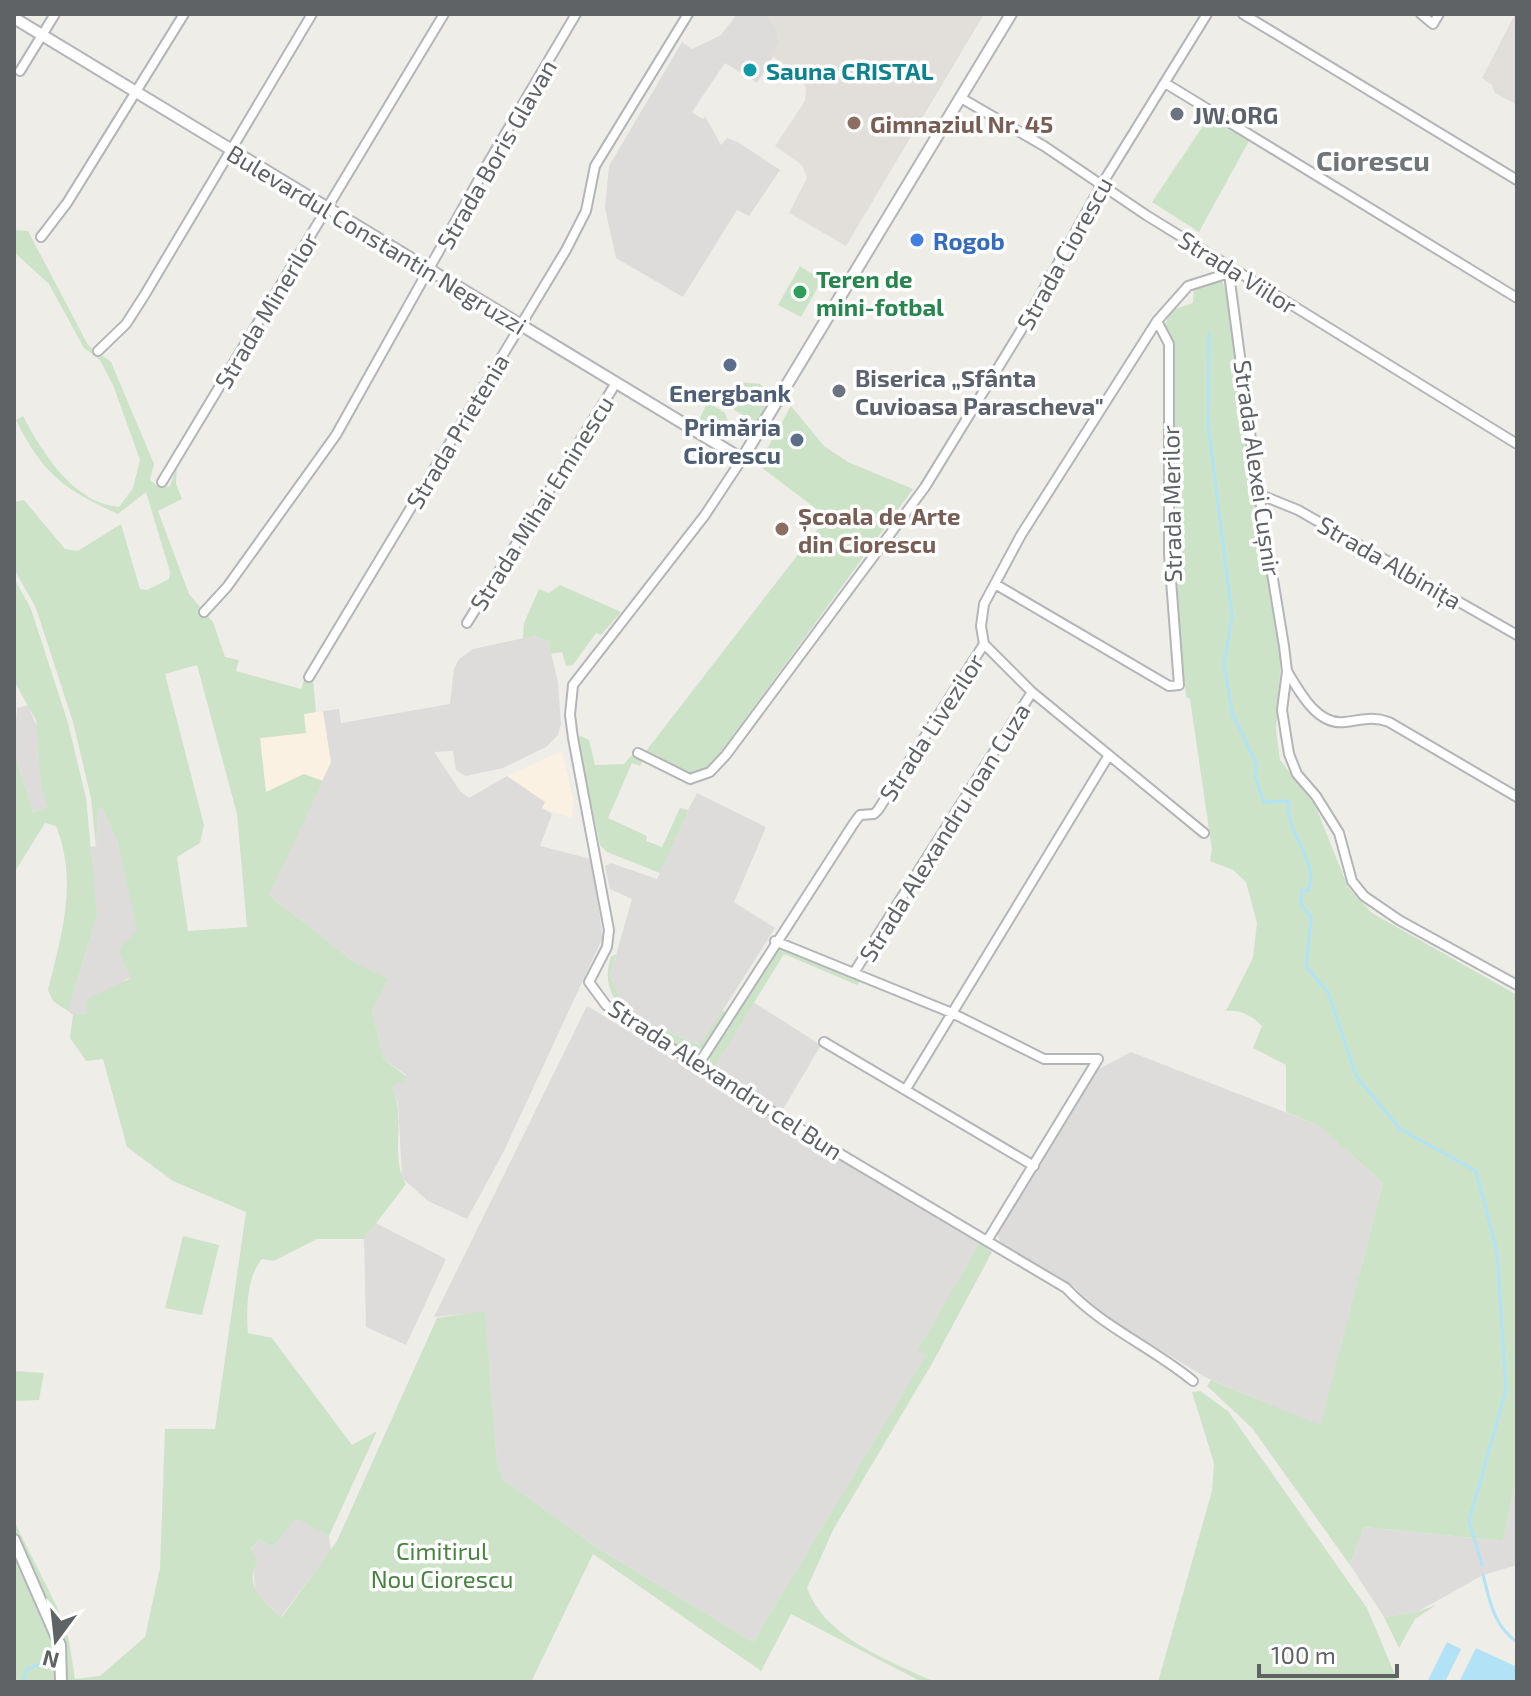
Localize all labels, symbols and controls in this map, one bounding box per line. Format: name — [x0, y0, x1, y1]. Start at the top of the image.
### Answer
street label: Strada Boris Glavan — [430, 54, 562, 254]
place label: Sauna CRISTAL — [766, 56, 934, 85]
marker: Sauna CRISTAL — [741, 61, 759, 79]
place label: JW.ORG — [1193, 100, 1278, 129]
marker: JW.ORG — [1168, 105, 1186, 123]
place label: Gimnaziul Nr. 45 — [870, 109, 1053, 138]
marker: Gimnaziul Nr. 45 — [845, 114, 863, 132]
street label: Bulevardul Constantin Negruzzi — [222, 138, 532, 340]
district label: Ciorescu — [1316, 143, 1430, 177]
street label: Strada Ciorescu — [1010, 171, 1118, 335]
street label: Strada Viilor — [1174, 224, 1303, 320]
street label: Strada Minerilor — [208, 226, 324, 393]
place label: Rogob — [933, 226, 1005, 255]
marker: Rogob — [908, 231, 926, 249]
place label: Teren de mini-fotbal — [816, 264, 944, 321]
marker: Teren de mini-fotbal — [791, 283, 809, 301]
street label: Strada Prietenia — [399, 348, 515, 514]
marker: Energbank — [721, 356, 739, 374]
street label: Strada Alexei Cușnir — [1227, 358, 1288, 578]
place label: Biserica „Sfânta Cuvioasa Parascheva" — [855, 363, 1104, 420]
place label: Energbank — [669, 378, 791, 407]
marker: Biserica „Sfânta Cuvioasa Parascheva" — [830, 382, 848, 400]
street label: Strada Mihai Eminescu — [463, 390, 619, 616]
place label: Primăria Ciorescu — [683, 412, 781, 469]
street label: Strada Merilor — [1155, 425, 1187, 583]
marker: Primăria Ciorescu — [788, 431, 806, 449]
place label: Școala de Arte din Ciorescu — [798, 501, 960, 558]
street label: Strada Albinița — [1312, 509, 1467, 617]
marker: Școala de Arte din Ciorescu — [773, 520, 791, 538]
street label: Strada Livezilor — [873, 648, 990, 806]
street label: Strada Alexandru Ioan Cuza — [852, 697, 1036, 967]
street label: Strada Alexandru cel Bun — [604, 993, 848, 1165]
park label: Cimitirul Nou Ciorescu — [371, 1536, 513, 1593]
north arrow — [16, 1600, 96, 1680]
scale bar — [1259, 1628, 1397, 1678]
text: 100 m — [1271, 1640, 1336, 1669]
text: N — [40, 1646, 62, 1675]

